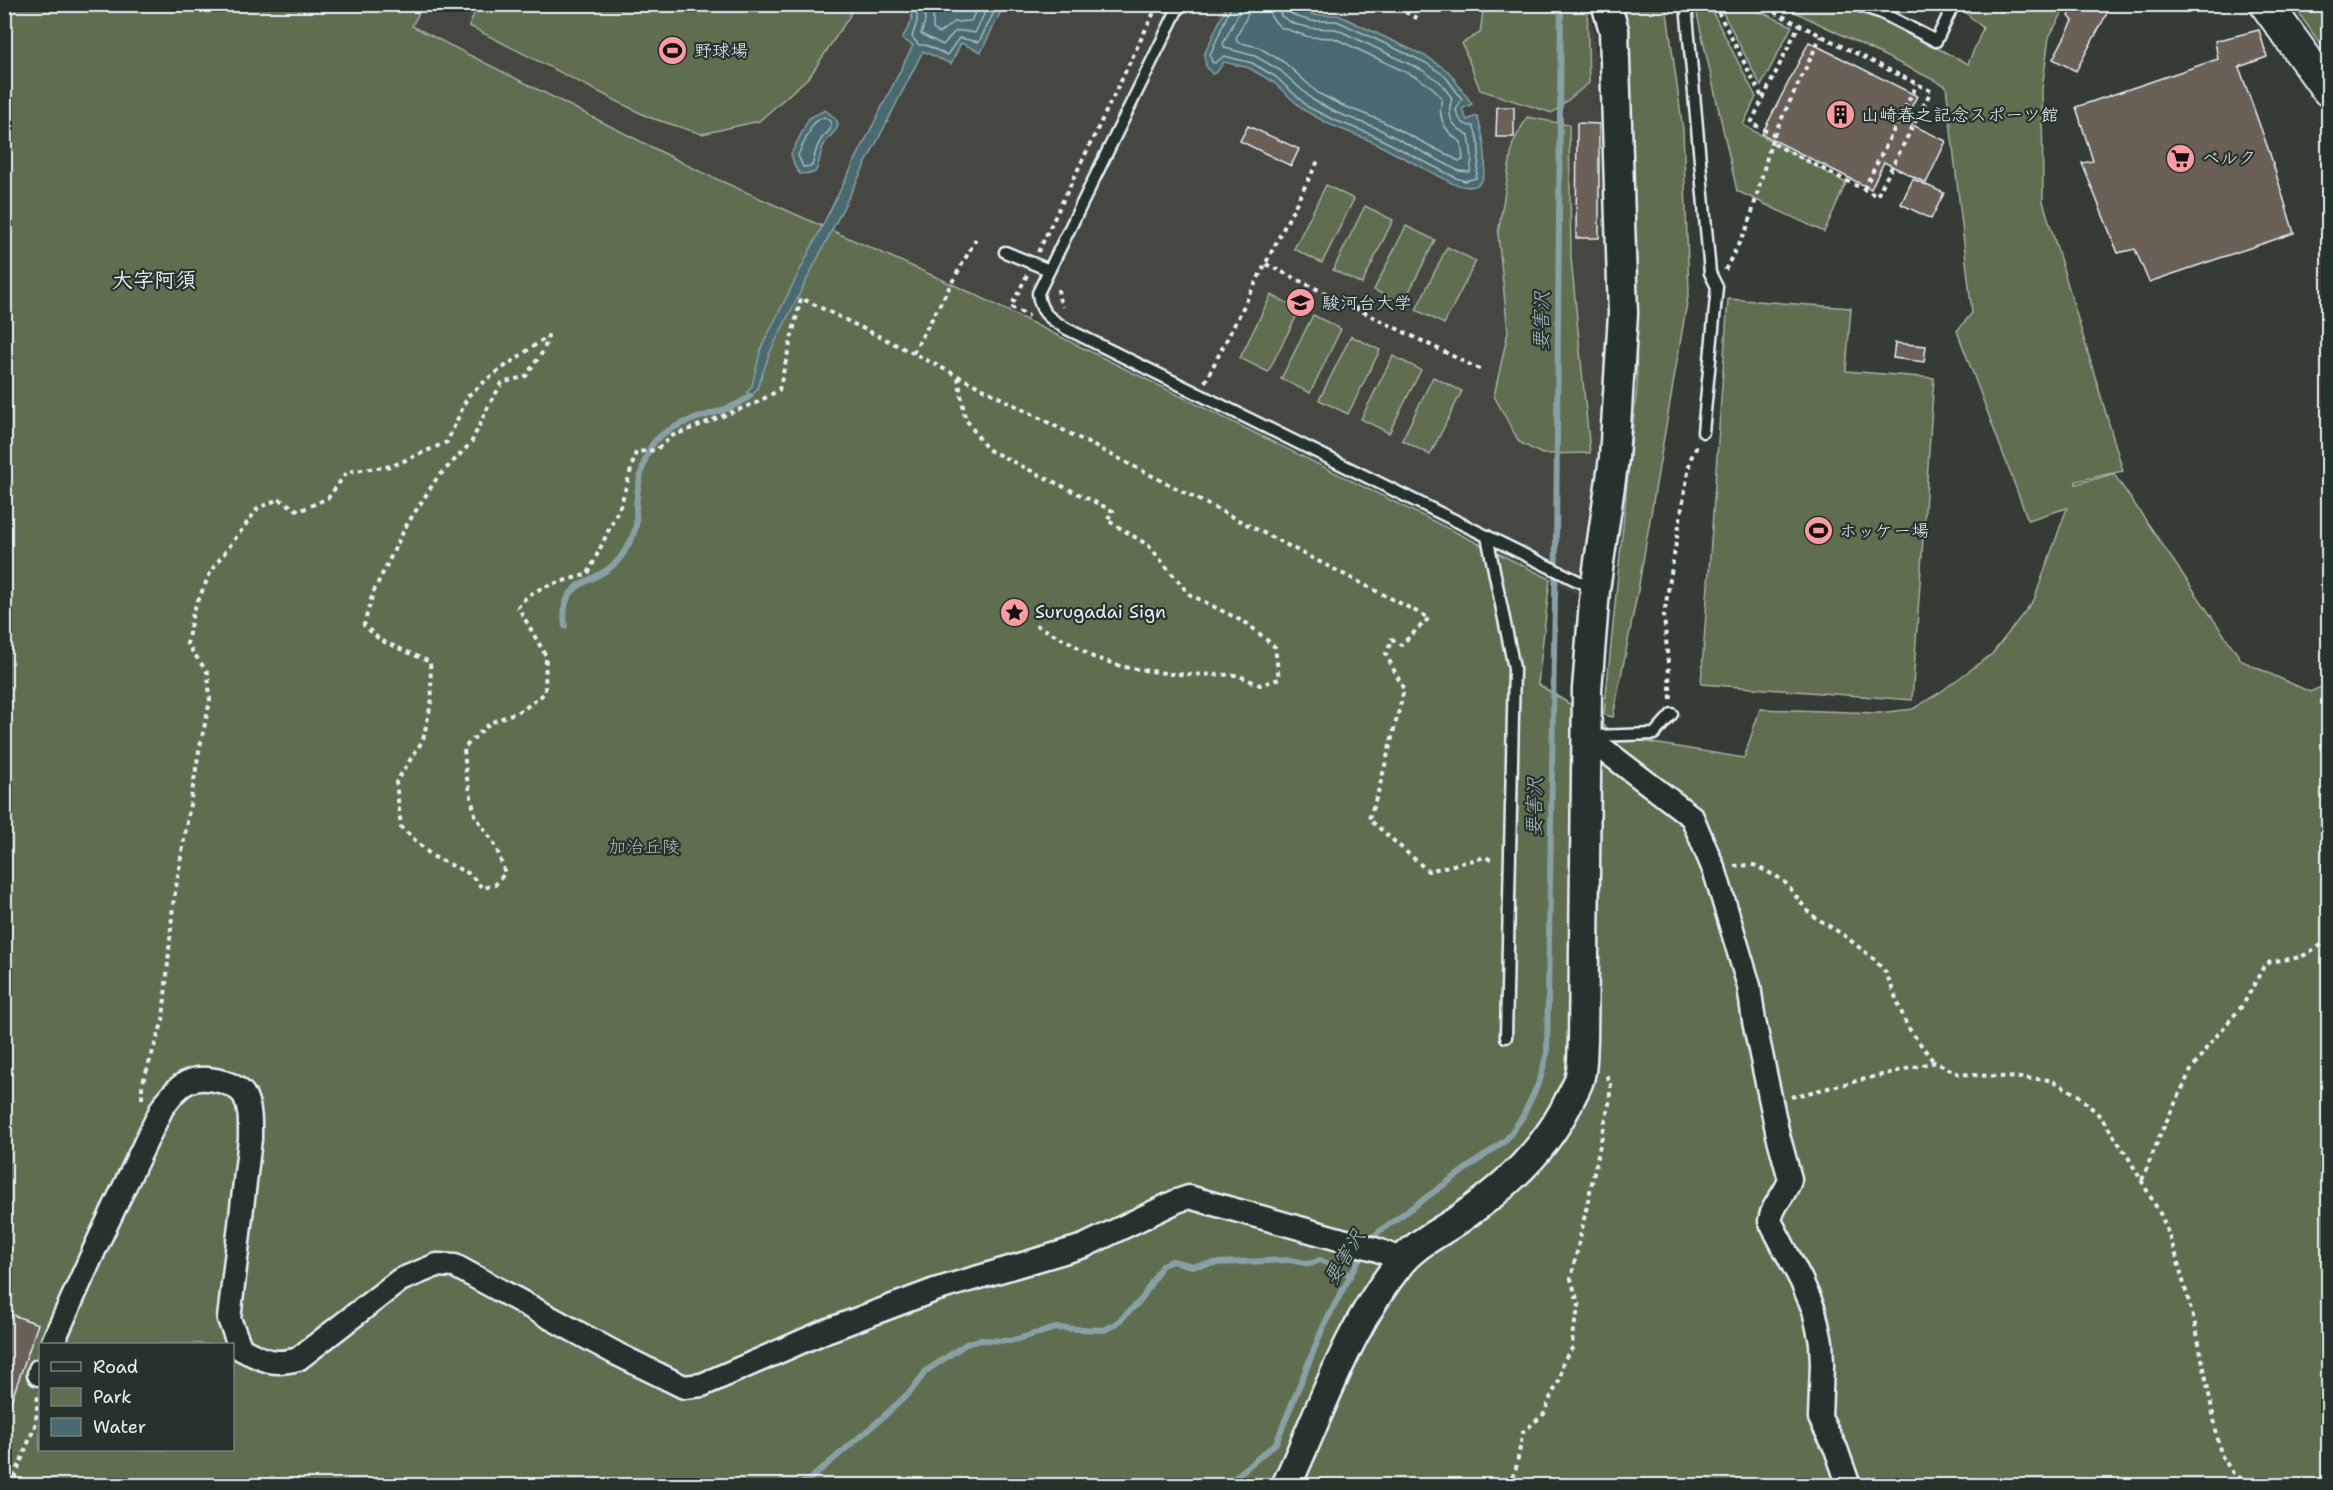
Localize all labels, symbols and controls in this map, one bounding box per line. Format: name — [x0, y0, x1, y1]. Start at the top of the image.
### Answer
sports icon: 野球場 — [657, 35, 689, 67]
place label: 野球場 — [694, 39, 748, 63]
building icon: 山崎春之記念スポーツ館 — [1824, 99, 1856, 131]
place label: 山崎春之記念スポーツ館 — [1861, 103, 2059, 127]
supermarket icon: ベルク — [2165, 142, 2197, 174]
place label: ベルク — [2202, 146, 2256, 170]
district label: 大字阿須 — [112, 266, 196, 294]
school or university icon: 駿河台大学 — [1285, 287, 1317, 319]
water label: 要害沢 — [1527, 290, 1555, 351]
place label: 駿河台大学 — [1322, 291, 1412, 315]
sports icon: ホッケー場 — [1802, 515, 1834, 547]
place label: ホッケー場 — [1839, 519, 1929, 543]
place icon: Surugadai Sign — [998, 596, 1030, 628]
place label: Surugadai Sign — [1035, 600, 1166, 624]
water label: 要害沢 — [1520, 776, 1548, 837]
park label: 加治丘陵 — [608, 835, 680, 859]
water label: 要害沢 — [1317, 1224, 1371, 1289]
legend — [39, 1343, 234, 1451]
text: Road — [93, 1355, 138, 1379]
text: Park — [93, 1385, 132, 1409]
text: Water — [93, 1415, 146, 1439]

